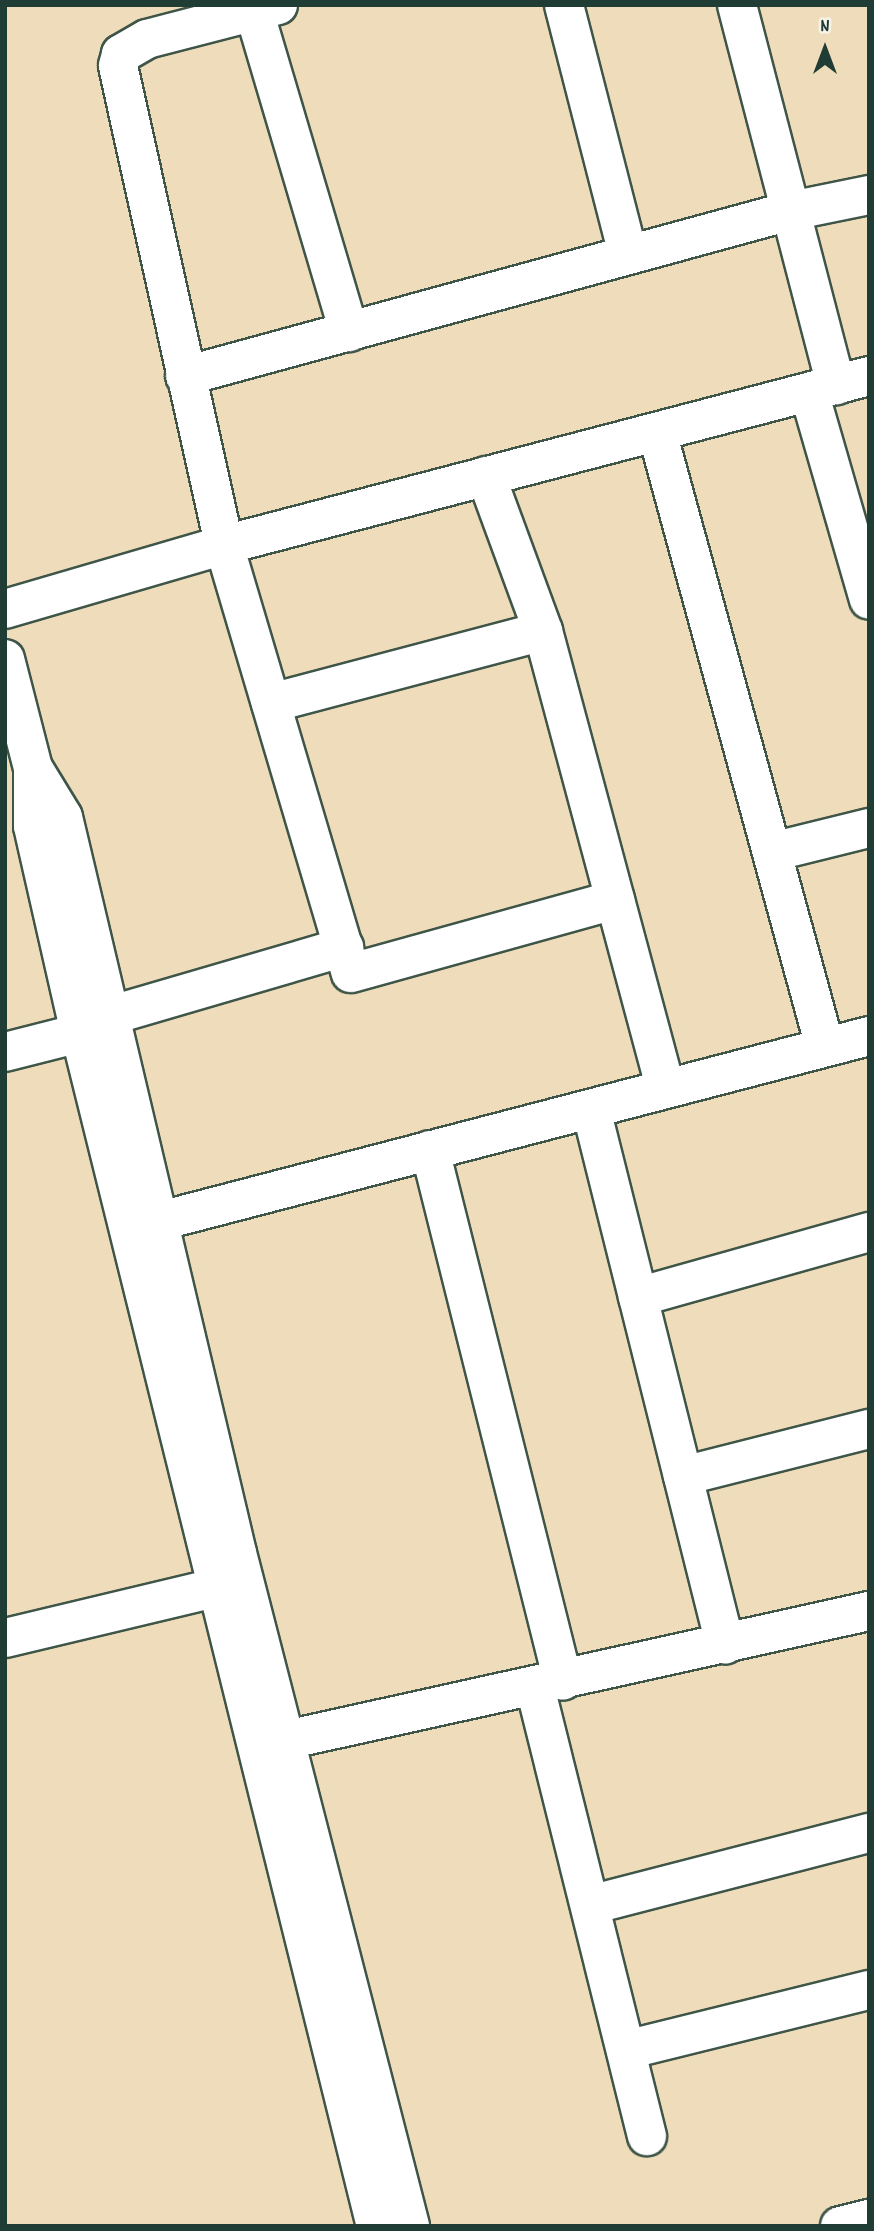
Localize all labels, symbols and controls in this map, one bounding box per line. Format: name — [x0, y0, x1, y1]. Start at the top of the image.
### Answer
north arrow — [790, 14, 860, 84]
text: N — [820, 14, 830, 41]

